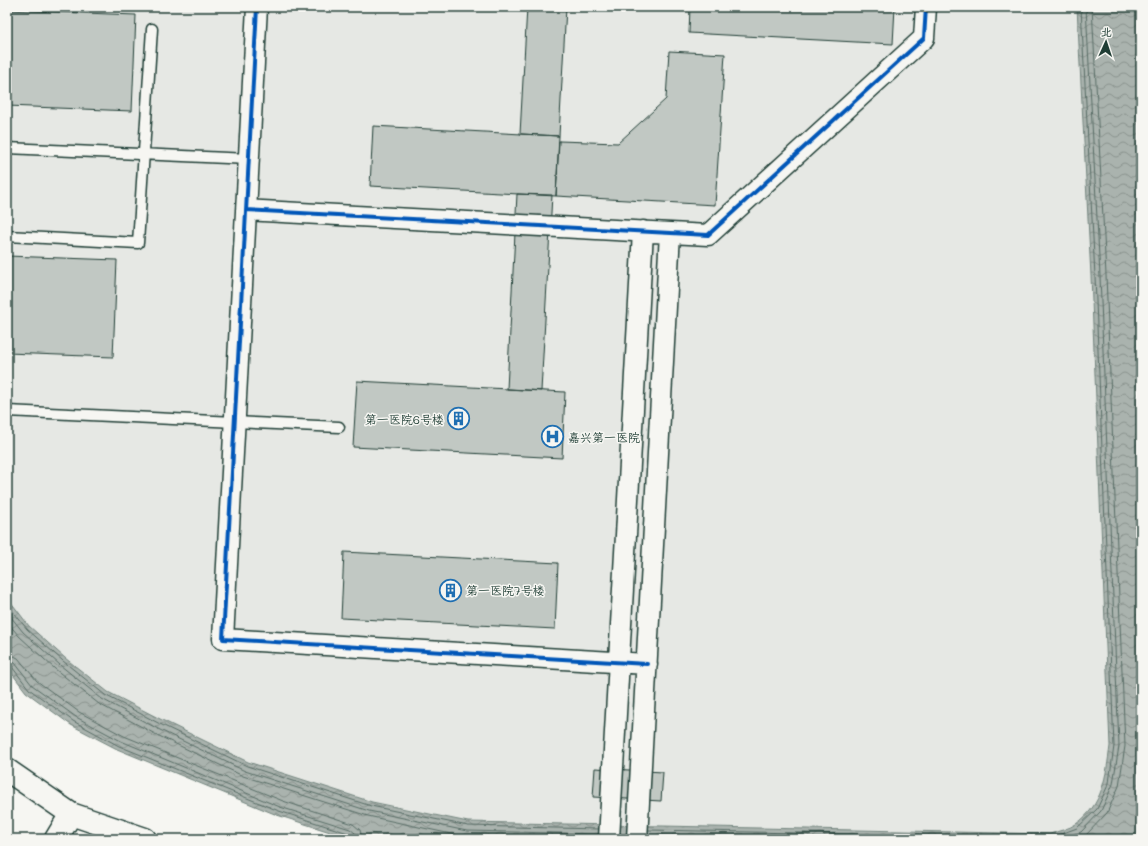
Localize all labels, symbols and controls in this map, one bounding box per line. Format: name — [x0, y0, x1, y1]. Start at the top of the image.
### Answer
north arrow — [1086, 22, 1126, 62]
text: 北 — [1101, 24, 1112, 39]
building icon: 第一医院6号楼 — [446, 406, 472, 432]
place label: 第一医院6号楼 — [365, 411, 444, 427]
hospital icon: 嘉兴第一医院 — [539, 424, 565, 450]
place label: 嘉兴第一医院 — [568, 429, 640, 445]
building icon: 第一医院7号楼 — [437, 577, 463, 603]
place label: 第一医院7号楼 — [466, 582, 545, 598]

